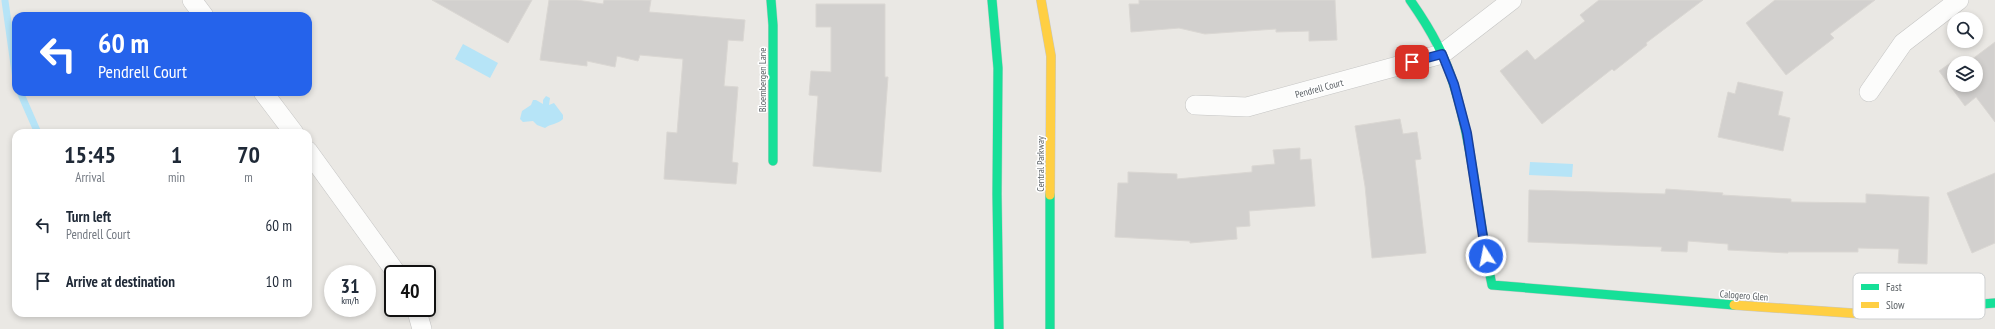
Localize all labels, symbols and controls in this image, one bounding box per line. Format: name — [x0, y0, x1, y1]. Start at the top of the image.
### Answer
map controls — [1947, 12, 1983, 92]
button: search — [1947, 12, 1983, 48]
text: 60 m — [98, 24, 149, 61]
icon: left — [32, 28, 84, 80]
pin — [1395, 45, 1429, 79]
street label: Bloembergen Lane — [756, 48, 769, 112]
icon: arrive — [1401, 51, 1423, 73]
button: layers — [1947, 56, 1983, 92]
text: Pendrell Court — [98, 60, 187, 83]
street label: Pendrell Court — [1294, 76, 1345, 101]
street label: Central Parkway — [1034, 136, 1047, 192]
text: 15:45 — [64, 139, 116, 170]
text: 1 — [171, 139, 182, 170]
text: 70 — [237, 139, 260, 170]
text: Arrival — [75, 169, 105, 186]
text: min — [168, 169, 185, 186]
text: m — [244, 169, 253, 186]
text: Turn left — [66, 207, 111, 226]
icon: left — [32, 214, 54, 236]
text: 60 m — [266, 216, 292, 235]
text: Pendrell Court — [66, 226, 130, 243]
position arrow — [1465, 235, 1507, 277]
speed limit sign: 40 — [384, 265, 436, 317]
icon: arrive — [32, 270, 54, 292]
text: Arrive at destination — [66, 272, 175, 291]
text: 10 m — [266, 272, 292, 291]
text: 31 — [340, 273, 360, 299]
legend — [1853, 273, 1985, 319]
text: Fast — [1886, 280, 1902, 294]
street label: Calogero Glen — [1719, 287, 1769, 304]
text: km/h — [341, 294, 359, 307]
text: Slow — [1886, 298, 1905, 312]

